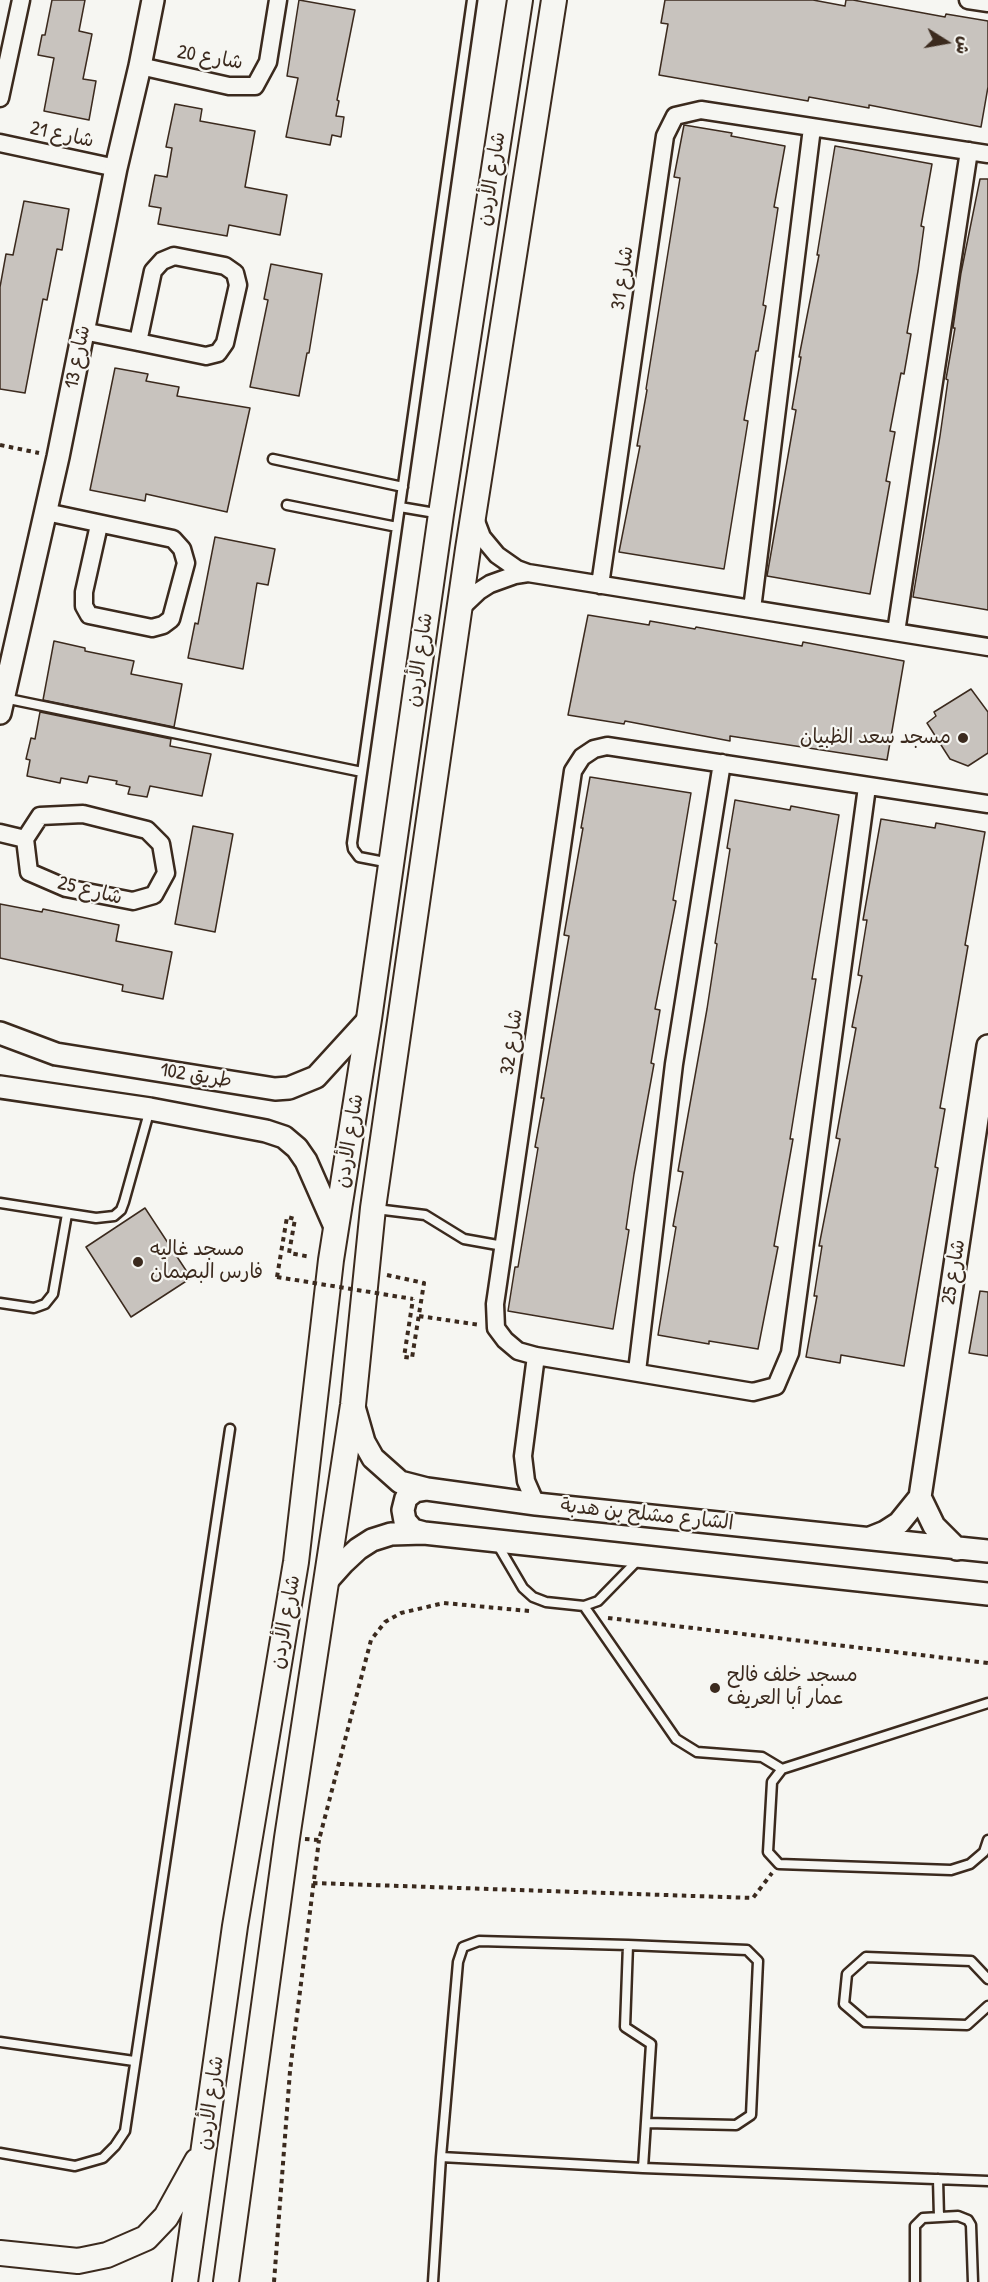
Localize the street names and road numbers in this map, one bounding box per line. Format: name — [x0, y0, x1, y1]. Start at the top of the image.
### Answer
street label: شارع 20 — [175, 40, 245, 76]
street label: شارع 21 — [28, 117, 96, 153]
street label: شارع الأردن — [473, 130, 511, 228]
street label: شارع 31 — [607, 245, 639, 311]
street label: شارع 13 — [60, 323, 96, 391]
street label: شارع الأردن — [402, 611, 438, 709]
street label: شارع 25 — [55, 871, 125, 911]
street label: شارع 32 — [496, 1008, 528, 1076]
street label: طريق 102 — [158, 1059, 234, 1093]
street label: شارع الأردن — [331, 1092, 369, 1190]
street label: شارع 25 — [937, 1238, 971, 1306]
street label: الشارع مشلح بن هدبة — [559, 1494, 735, 1536]
street label: شارع الأردن — [266, 1573, 306, 1671]
street label: شارع الأردن — [193, 2054, 229, 2152]

